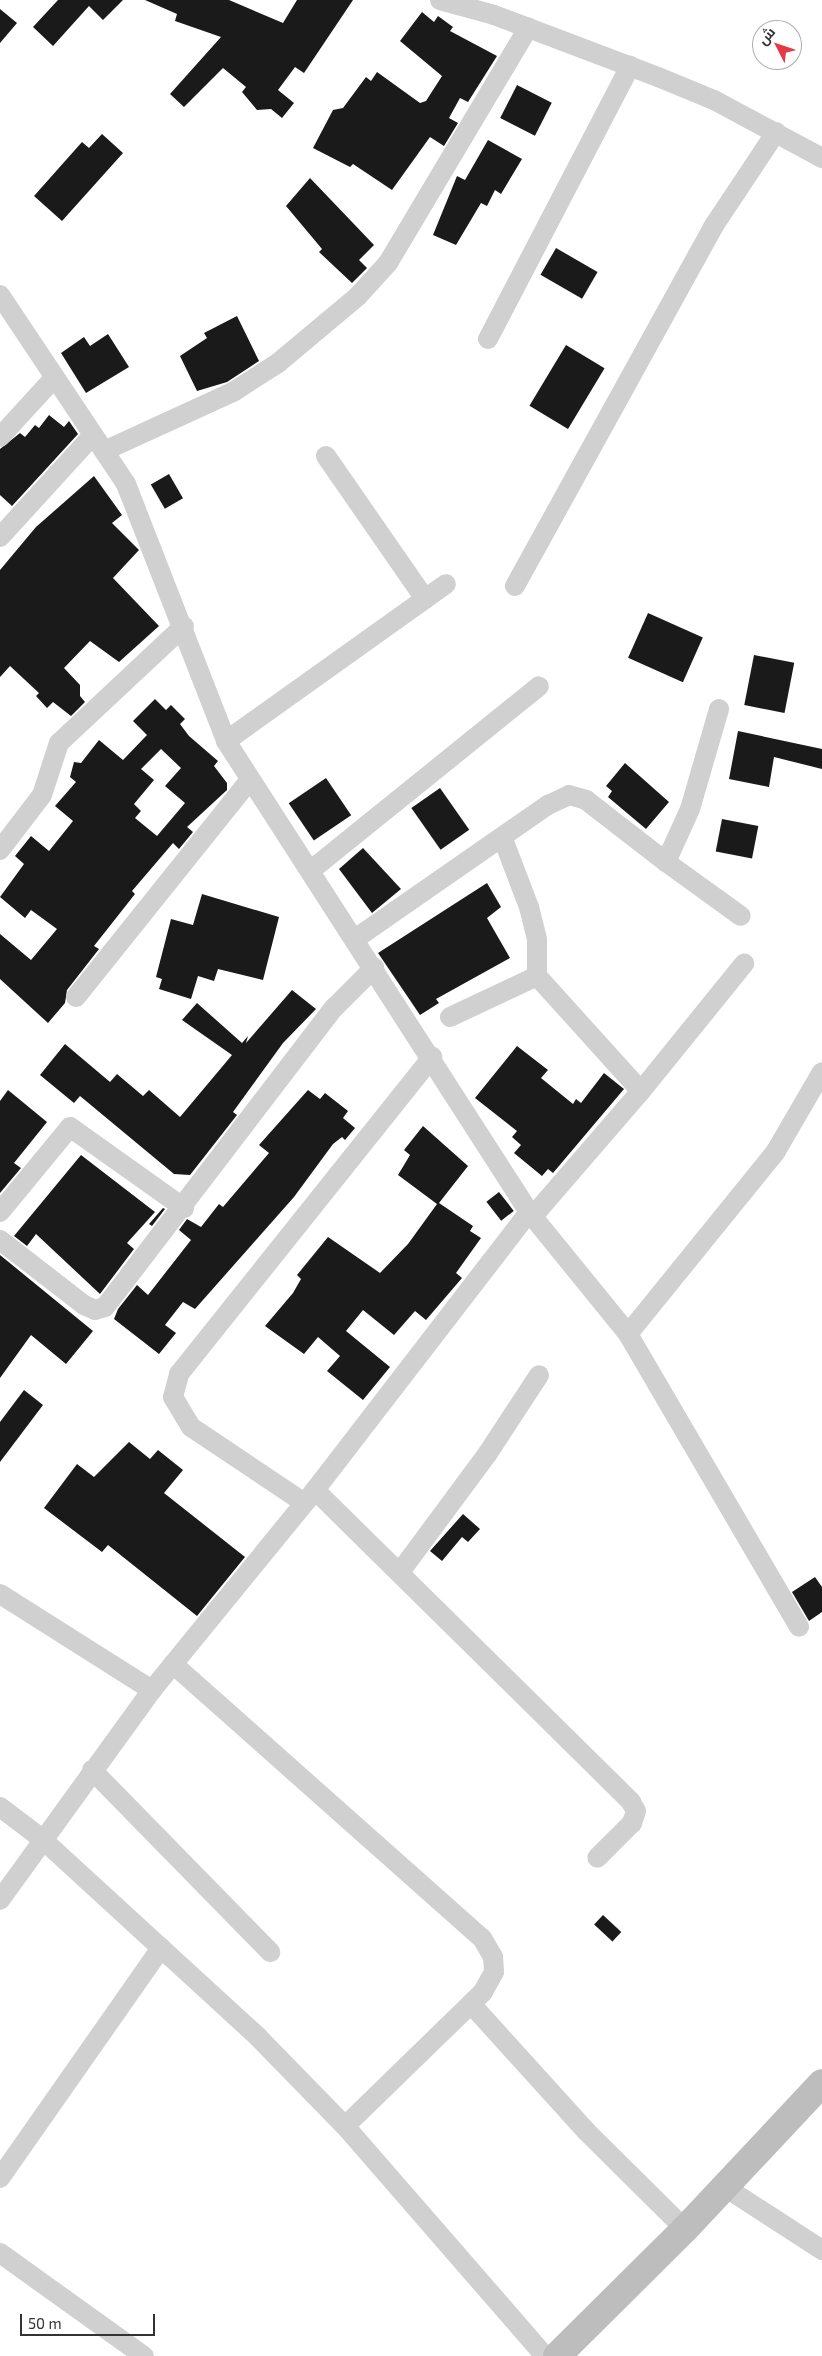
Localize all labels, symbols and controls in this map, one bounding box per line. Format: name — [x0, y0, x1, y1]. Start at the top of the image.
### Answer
north arrow — [752, 20, 802, 70]
text: ش — [754, 23, 778, 48]
scale bar — [22, 2304, 158, 2336]
text: 50 m — [28, 2314, 62, 2332]

